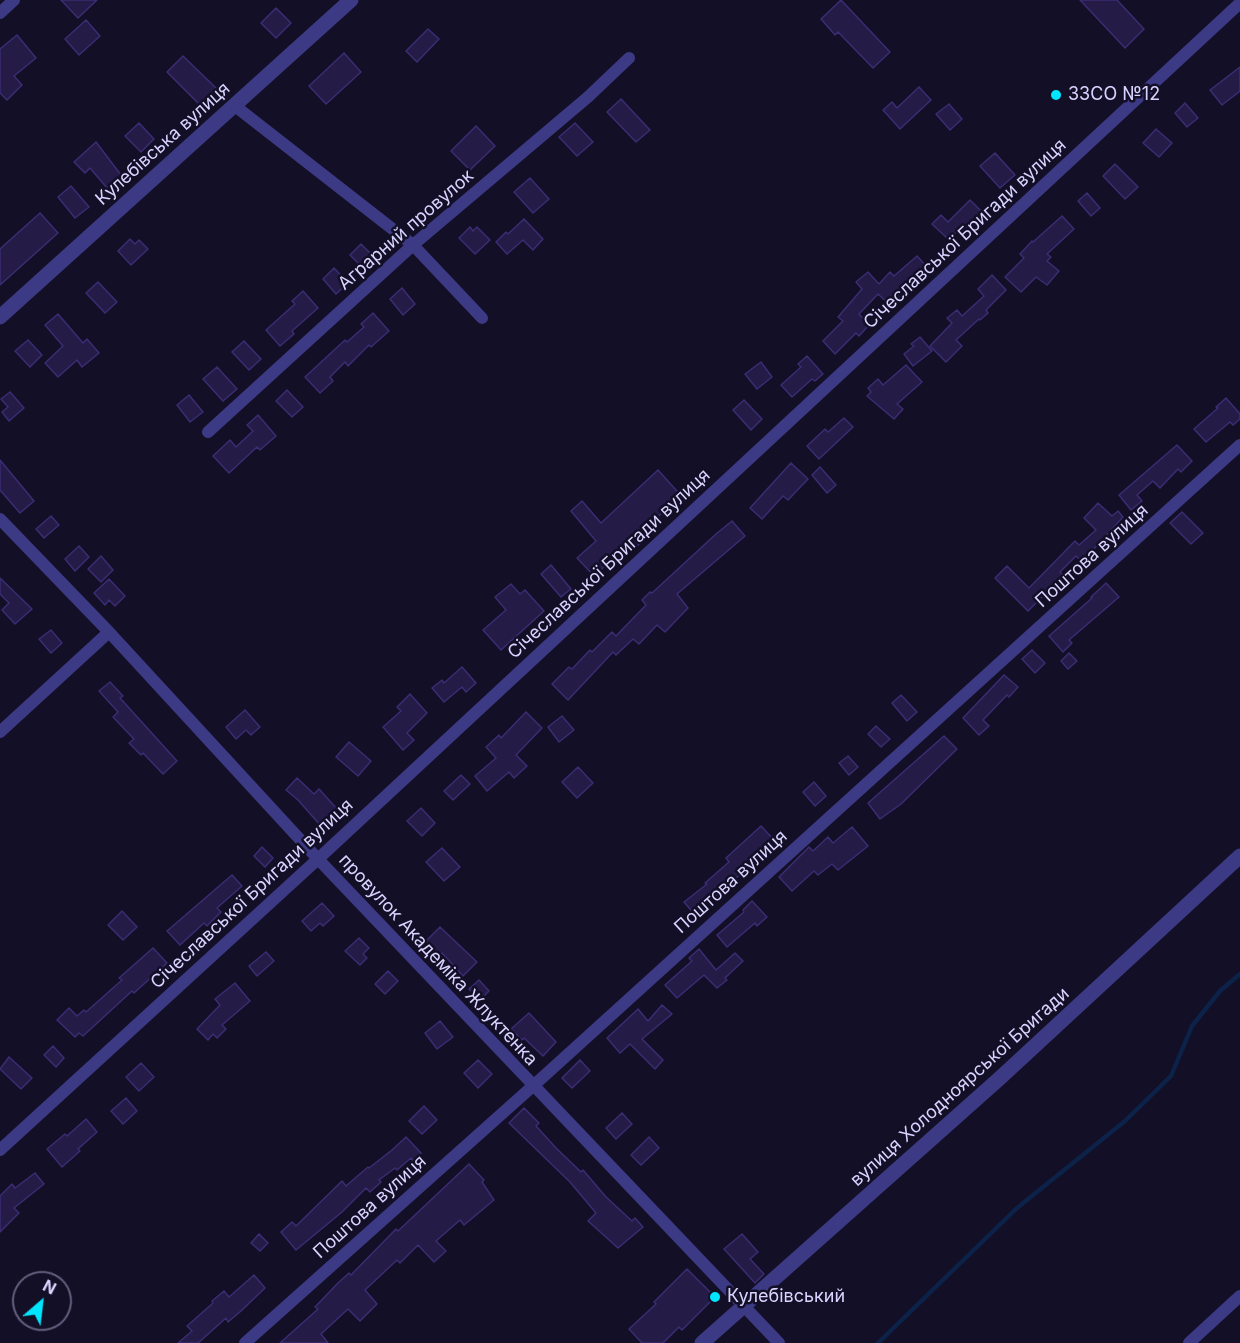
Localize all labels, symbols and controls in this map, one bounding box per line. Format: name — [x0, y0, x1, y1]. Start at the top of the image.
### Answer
street label: Кулебівська вулиця — [91, 78, 235, 210]
place label: ЗЗСО №12 — [1068, 84, 1160, 106]
marker: ЗЗСО №12 — [1049, 88, 1063, 102]
street label: Січеславської Бригади вулиця — [859, 134, 1071, 334]
street label: Аграрний провулок — [334, 165, 478, 295]
street label: Січеславської Бригади вулиця — [503, 464, 715, 664]
street label: Поштова вулиця — [1031, 500, 1153, 612]
street label: Січеславської Бригади вулиця — [146, 794, 358, 994]
street label: Поштова вулиця — [670, 826, 792, 938]
street label: провулок Академіка Жлуктенка — [334, 850, 542, 1070]
street label: вулиця Холодноярської Бригади — [846, 983, 1074, 1191]
street label: Поштова вулиця — [309, 1151, 431, 1263]
north arrow — [12, 1271, 72, 1331]
text: N — [39, 1275, 60, 1299]
place label: Кулебівський — [727, 1286, 845, 1308]
marker: Кулебівський — [708, 1290, 722, 1304]

